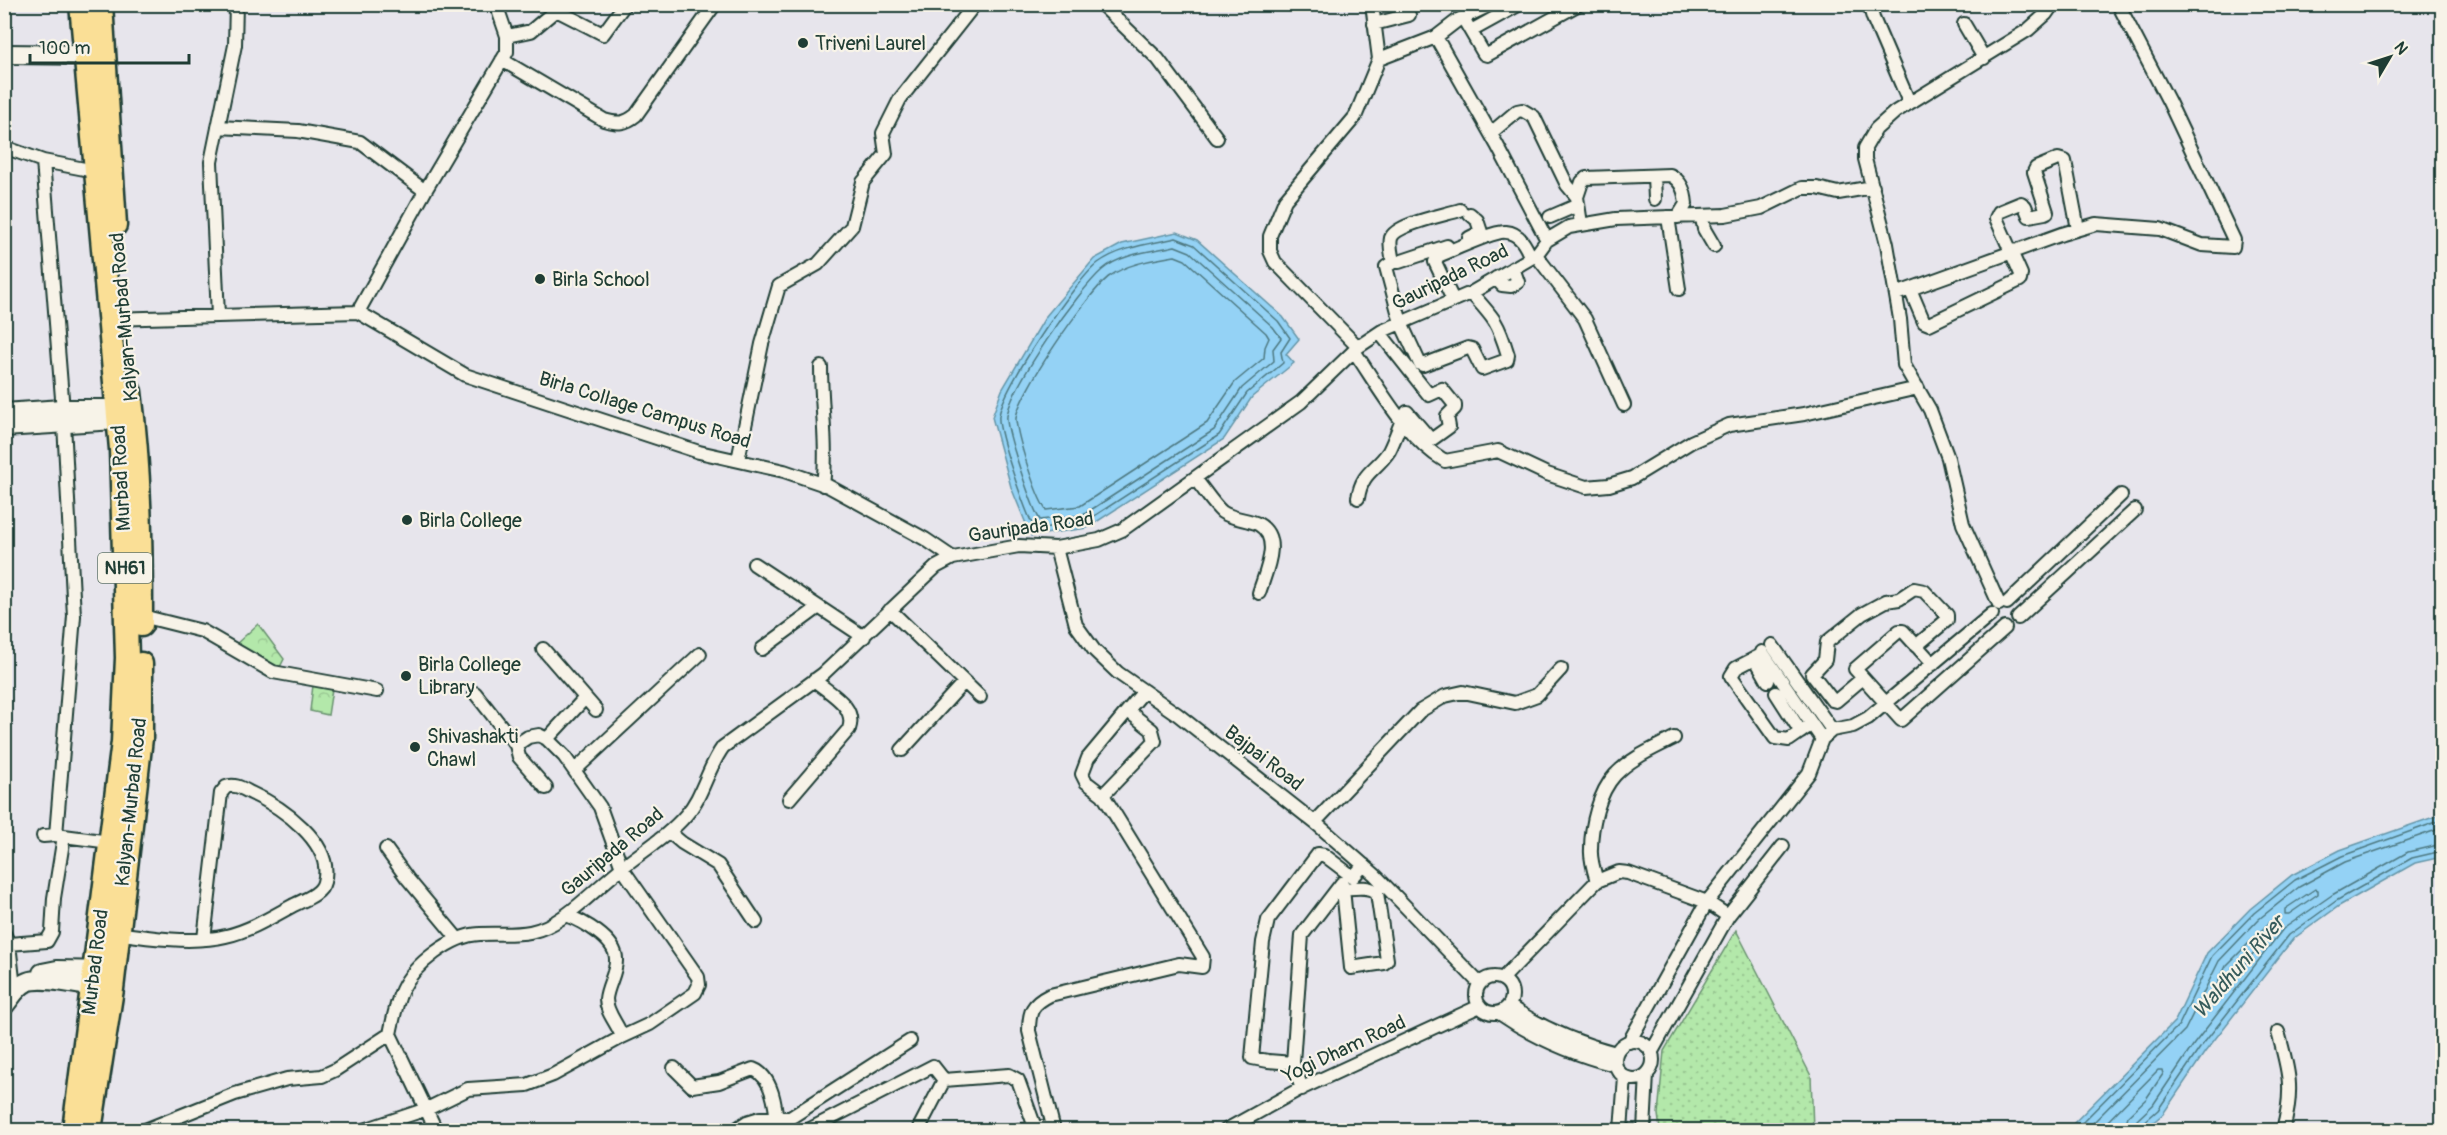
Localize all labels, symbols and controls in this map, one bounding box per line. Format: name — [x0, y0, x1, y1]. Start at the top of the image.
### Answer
scale bar — [30, 27, 189, 65]
north arrow — [2360, 27, 2420, 87]
place label: Triveni Laurel — [815, 31, 926, 56]
marker: Triveni Laurel — [796, 36, 810, 50]
text: 100 m — [39, 37, 91, 60]
text: N — [2390, 38, 2412, 59]
street label: Kalyan-Murbad Road — [104, 231, 144, 403]
street label: Gauripada Road — [1388, 238, 1512, 316]
place label: Birla School — [552, 267, 650, 292]
marker: Birla School — [533, 272, 547, 286]
street label: Birla Collage Campus Road — [536, 366, 754, 454]
street label: Murbad Road — [106, 424, 136, 532]
street label: Gauripada Road — [967, 506, 1095, 548]
place label: Birla College — [419, 508, 522, 533]
marker: Birla College — [400, 513, 414, 527]
road number: NH61 — [98, 553, 152, 583]
place label: Birla College Library — [418, 652, 521, 700]
marker: Birla College Library — [399, 669, 413, 683]
street label: Kalyan-Murbad Road — [110, 716, 152, 888]
street label: Bajpai Road — [1220, 719, 1308, 797]
place label: Shivashakti Chawl — [427, 724, 518, 772]
marker: Shivashakti Chawl — [408, 740, 422, 754]
street label: Gauripada Road — [556, 802, 668, 902]
street label: Murbad Road — [76, 908, 114, 1016]
water label: Waldhuni River — [2187, 908, 2293, 1024]
street label: Yogi Dham Road — [1277, 1010, 1410, 1089]

